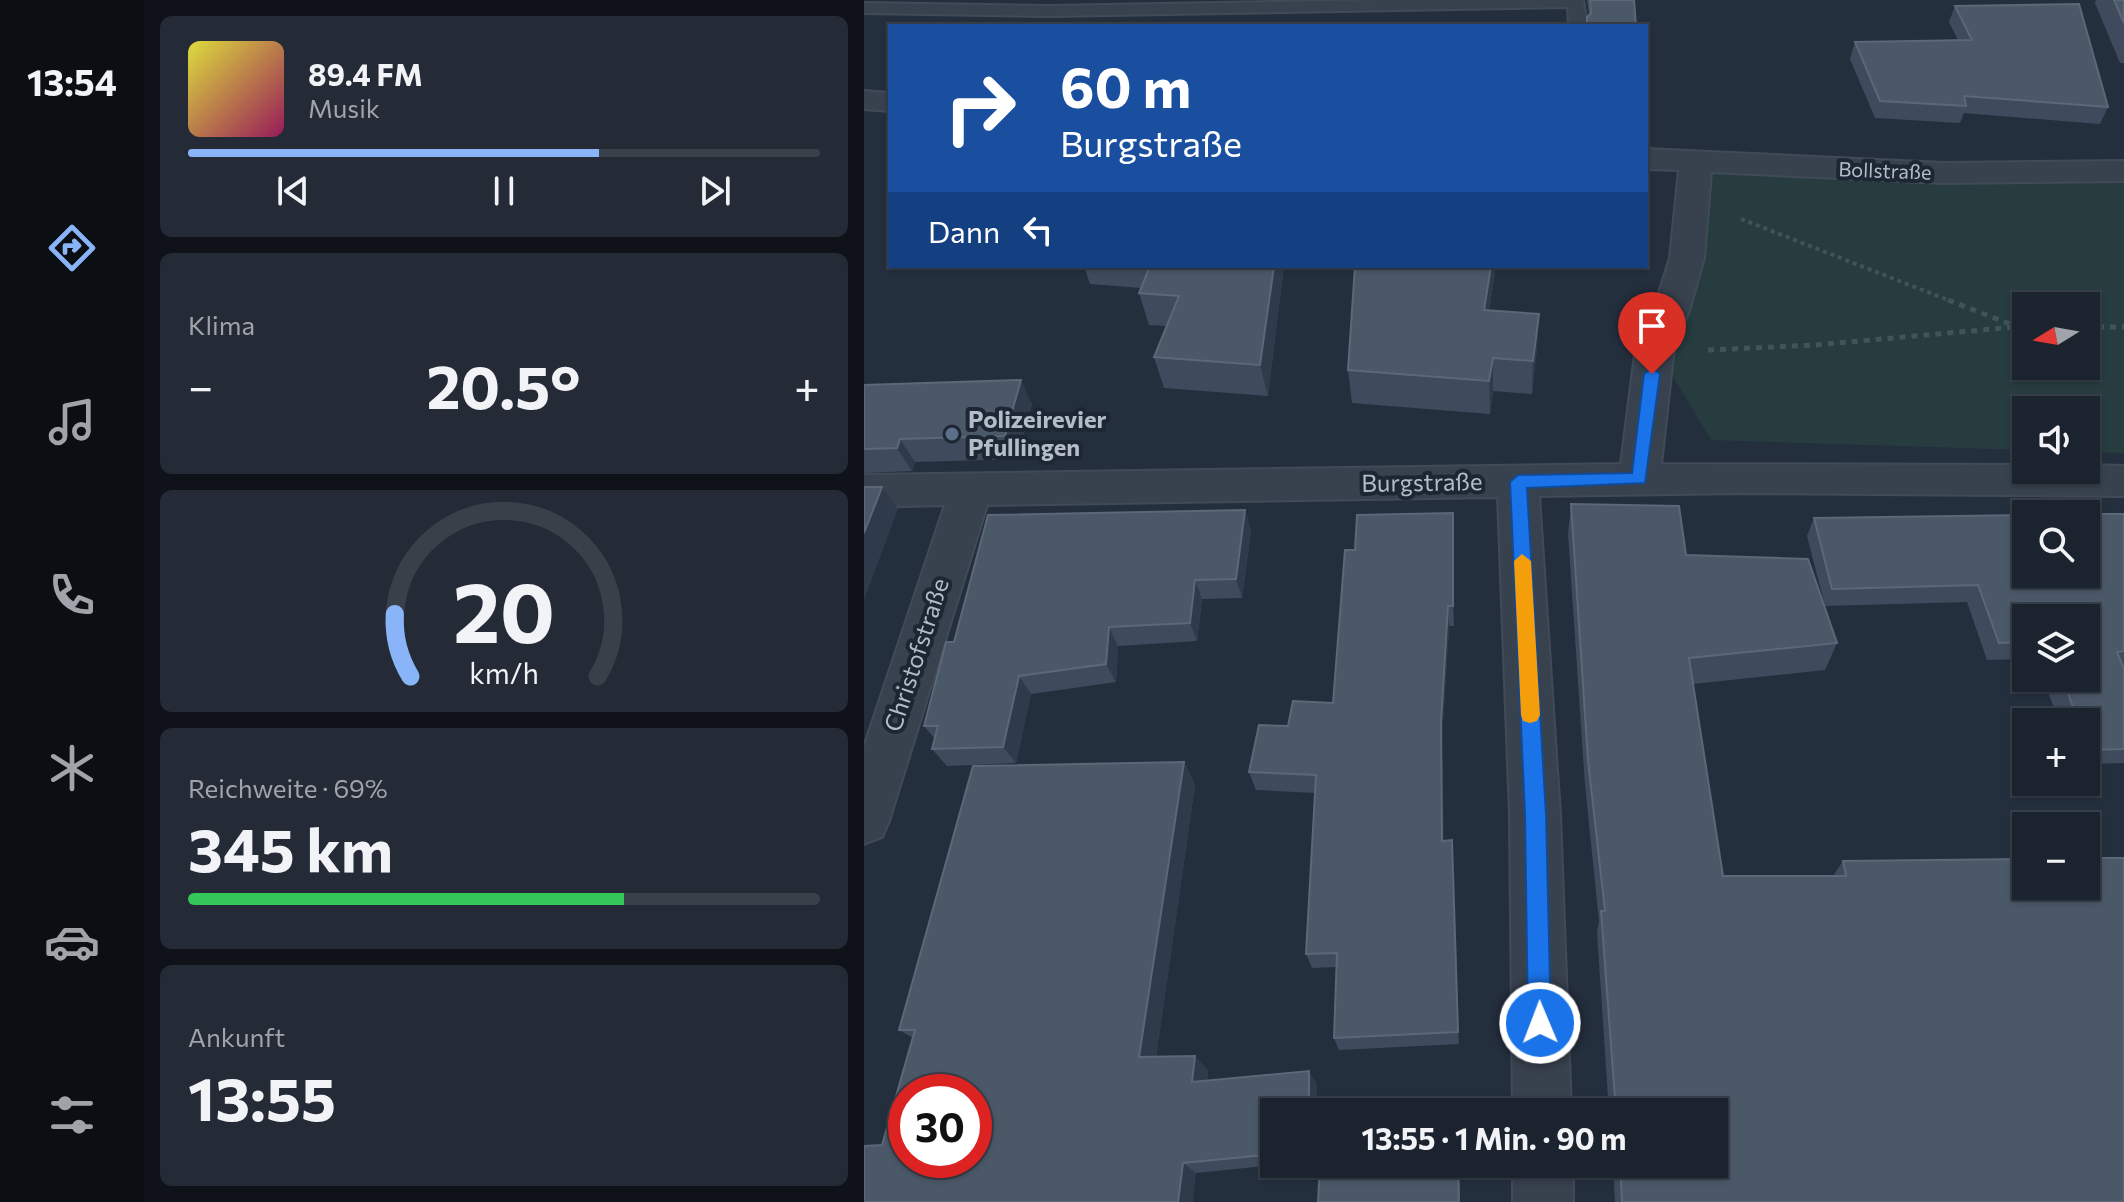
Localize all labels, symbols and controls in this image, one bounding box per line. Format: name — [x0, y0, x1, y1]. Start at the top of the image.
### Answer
text: 60 m — [1060, 51, 1191, 120]
text: 89.4 FM — [308, 55, 423, 92]
icon: right — [928, 56, 1032, 160]
text: 13:54 — [27, 59, 117, 103]
text: Musik — [308, 92, 380, 123]
text: Burgstraße — [1060, 120, 1242, 164]
street label: Bollstraße — [1838, 156, 1932, 184]
icon: previous — [271, 169, 315, 213]
icon: pause — [482, 169, 526, 213]
icon: next — [693, 169, 737, 213]
icon: left — [1016, 208, 1060, 252]
text: Dann — [928, 212, 1000, 249]
icon: directions — [44, 220, 100, 276]
pin — [1618, 292, 1686, 374]
north arrow — [2012, 292, 2100, 380]
map controls — [2012, 292, 2100, 900]
icon: arrive — [1630, 304, 1674, 348]
text: Klima — [188, 309, 255, 340]
text: 20.5° — [427, 348, 581, 421]
text: − — [188, 358, 213, 412]
text: + — [794, 358, 820, 412]
icon: music — [44, 394, 100, 450]
button: sound — [2012, 396, 2100, 484]
place label: Polizeirevier Pfullingen — [968, 404, 1107, 461]
marker: Polizeirevier Pfullingen — [943, 425, 961, 443]
street label: Burgstraße — [1361, 466, 1483, 497]
button: search — [2012, 500, 2100, 588]
text: 20 — [453, 558, 555, 660]
icon: phone — [44, 567, 100, 623]
street label: Christofstraße — [877, 574, 954, 735]
button: layers — [2012, 604, 2100, 692]
text: km/h — [469, 655, 539, 690]
button: + — [2012, 708, 2100, 796]
icon: climate — [44, 740, 100, 796]
text: Reichweite · 69% — [188, 772, 388, 803]
text: 345 km — [188, 811, 393, 884]
button: − — [2012, 812, 2100, 900]
icon: car — [44, 914, 100, 970]
position arrow — [1498, 981, 1582, 1065]
text: Ankunft — [188, 1021, 285, 1052]
text: 13:55 — [188, 1060, 336, 1133]
speed limit sign: 30 — [888, 1074, 992, 1178]
icon: filters — [44, 1087, 100, 1143]
text: 13:55 · 1 Min. · 90 m — [1362, 1119, 1626, 1156]

